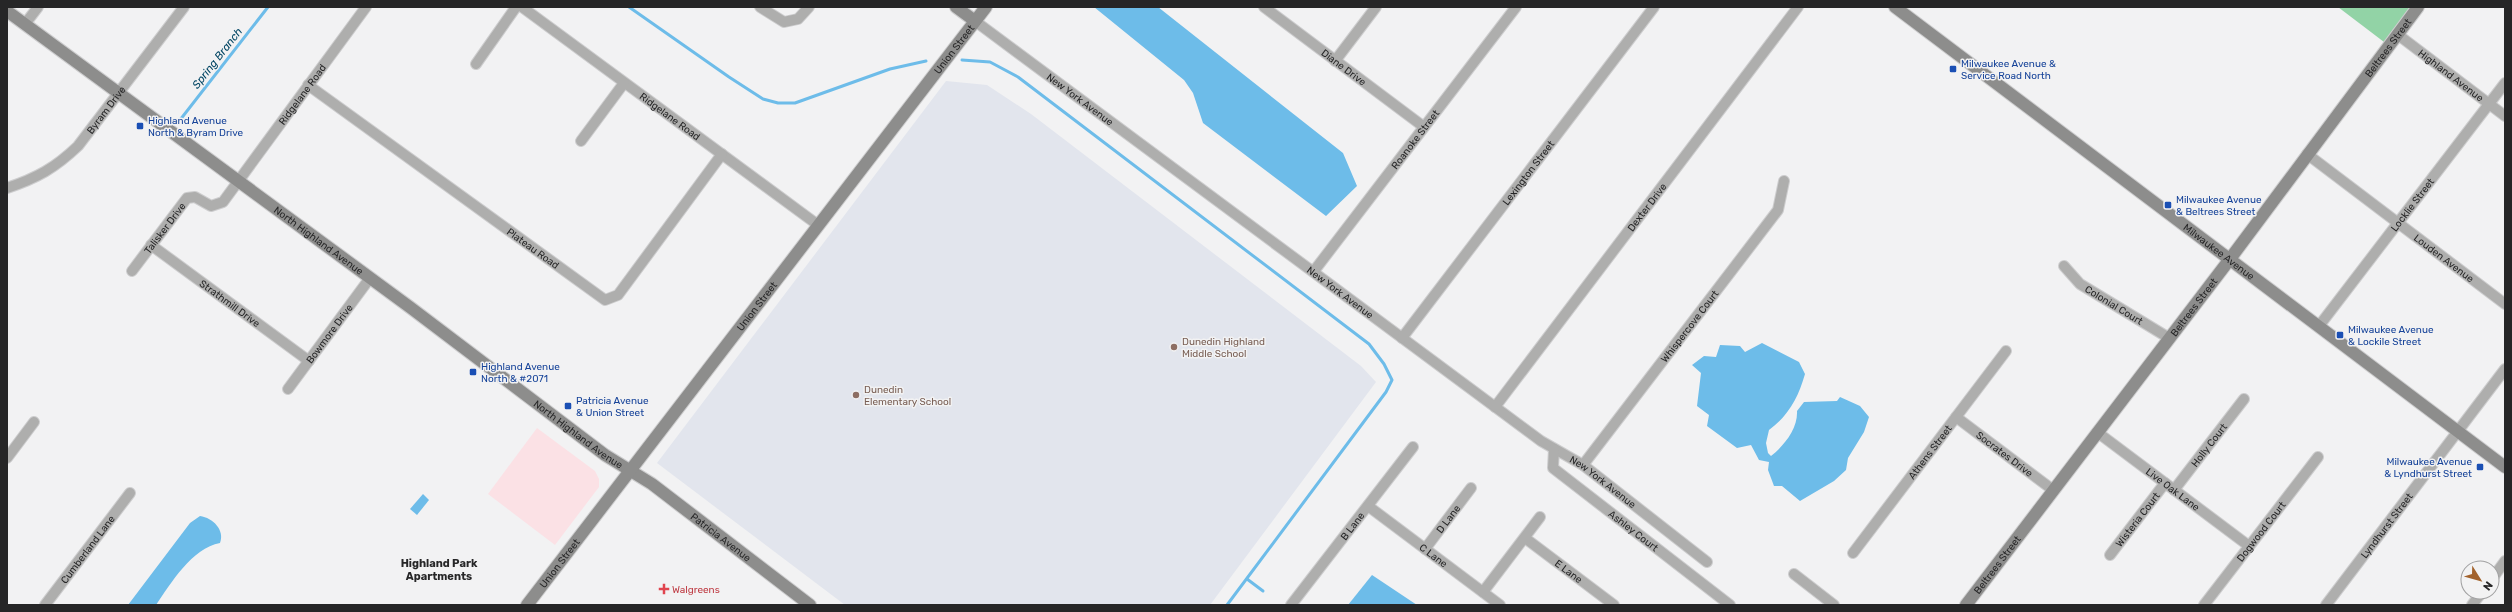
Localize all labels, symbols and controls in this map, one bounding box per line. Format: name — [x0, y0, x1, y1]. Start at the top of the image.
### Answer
street label: Beltrees Street — [2363, 16, 2414, 80]
street label: Union Street — [932, 23, 977, 76]
water label: Spring Branch — [190, 25, 245, 91]
street label: Diane Drive — [1319, 47, 1369, 89]
street label: Highland Avenue — [2416, 47, 2486, 105]
place label: Milwaukee Avenue & Service Road North — [1961, 58, 2056, 82]
street label: Ridgelane Road — [277, 62, 329, 128]
marker: Milwaukee Avenue & Service Road North — [1948, 64, 1958, 74]
street label: New York Avenue — [1044, 71, 1116, 129]
street label: Byram Drive — [84, 84, 129, 137]
street label: Ridgelane Road — [637, 91, 702, 143]
street label: Roanoke Street — [1389, 108, 1442, 172]
place label: Highland Avenue North & Byram Drive — [148, 115, 244, 139]
marker: Highland Avenue North & Byram Drive — [135, 121, 145, 131]
street label: Lexington Street — [1500, 138, 1557, 208]
street label: Locklie Street — [2389, 176, 2437, 234]
street label: Dexter Drive — [1625, 181, 1670, 234]
place label: Milwaukee Avenue & Beltrees Street — [2176, 194, 2262, 218]
street label: Talisker Drive — [142, 200, 189, 256]
marker: Milwaukee Avenue & Beltrees Street — [2163, 200, 2173, 210]
street label: North Highland Avenue — [271, 204, 366, 278]
street label: Milwaukee Avenue — [2181, 222, 2257, 283]
street label: Plateau Road — [504, 226, 561, 272]
street label: Louden Avenue — [2411, 232, 2476, 285]
street label: New York Avenue — [1304, 264, 1376, 322]
street label: Beltrees Street — [2168, 276, 2220, 339]
street label: Strathmill Drive — [197, 278, 262, 330]
street label: Union Street — [735, 280, 780, 333]
street label: Colonial Court — [2082, 283, 2145, 328]
street label: Whispercove Court — [1659, 288, 1722, 365]
street label: Bowmore Drive — [304, 302, 356, 366]
place label: Milwaukee Avenue & Lockile Street — [2348, 324, 2434, 348]
marker: Milwaukee Avenue & Lockile Street — [2335, 330, 2345, 340]
place label: Dunedin Highland Middle School — [1182, 336, 1265, 360]
marker: Dunedin Highland Middle School — [1169, 342, 1179, 352]
place label: Highland Avenue North & #2071 — [481, 361, 560, 385]
marker: Highland Avenue North & #2071 — [468, 367, 478, 377]
place label: Dunedin Elementary School — [864, 384, 951, 408]
marker: Dunedin Elementary School — [851, 390, 861, 400]
place label: Patricia Avenue & Union Street — [576, 395, 649, 419]
street label: North Highland Avenue — [531, 398, 625, 472]
marker: Patricia Avenue & Union Street — [563, 401, 573, 411]
street label: Holly Court — [2189, 421, 2230, 470]
street label: Athens Street — [1906, 423, 1955, 482]
street label: Socrates Drive — [1973, 429, 2035, 480]
street label: New York Avenue — [1567, 454, 1638, 511]
place label: Milwaukee Avenue & Lyndhurst Street — [2384, 456, 2472, 480]
marker: Milwaukee Avenue & Lyndhurst Street — [2475, 462, 2485, 472]
street label: Live Oak Lane — [2143, 466, 2202, 514]
street label: Wisteria Court — [2113, 490, 2163, 550]
street label: Lyndhurst Street — [2359, 491, 2416, 561]
street label: Dogwood Court — [2235, 499, 2288, 564]
street label: D Lane — [1434, 502, 1463, 536]
street label: Ashley Court — [1606, 508, 1660, 554]
street label: B Lane — [1338, 510, 1368, 543]
street label: Patricia Avenue — [688, 511, 753, 565]
street label: Cumberland Lane — [58, 513, 118, 586]
street label: Beltrees Street — [1972, 533, 2024, 597]
street label: Union Street — [537, 537, 583, 591]
street label: C Lane — [1417, 542, 1450, 571]
district label: Highland Park Apartments — [401, 557, 478, 583]
street label: E Lane — [1552, 558, 1585, 586]
north arrow — [2460, 560, 2500, 600]
text: N — [2480, 579, 2495, 593]
marker: Walgreens — [659, 584, 669, 594]
place label: Walgreens — [672, 584, 720, 596]

